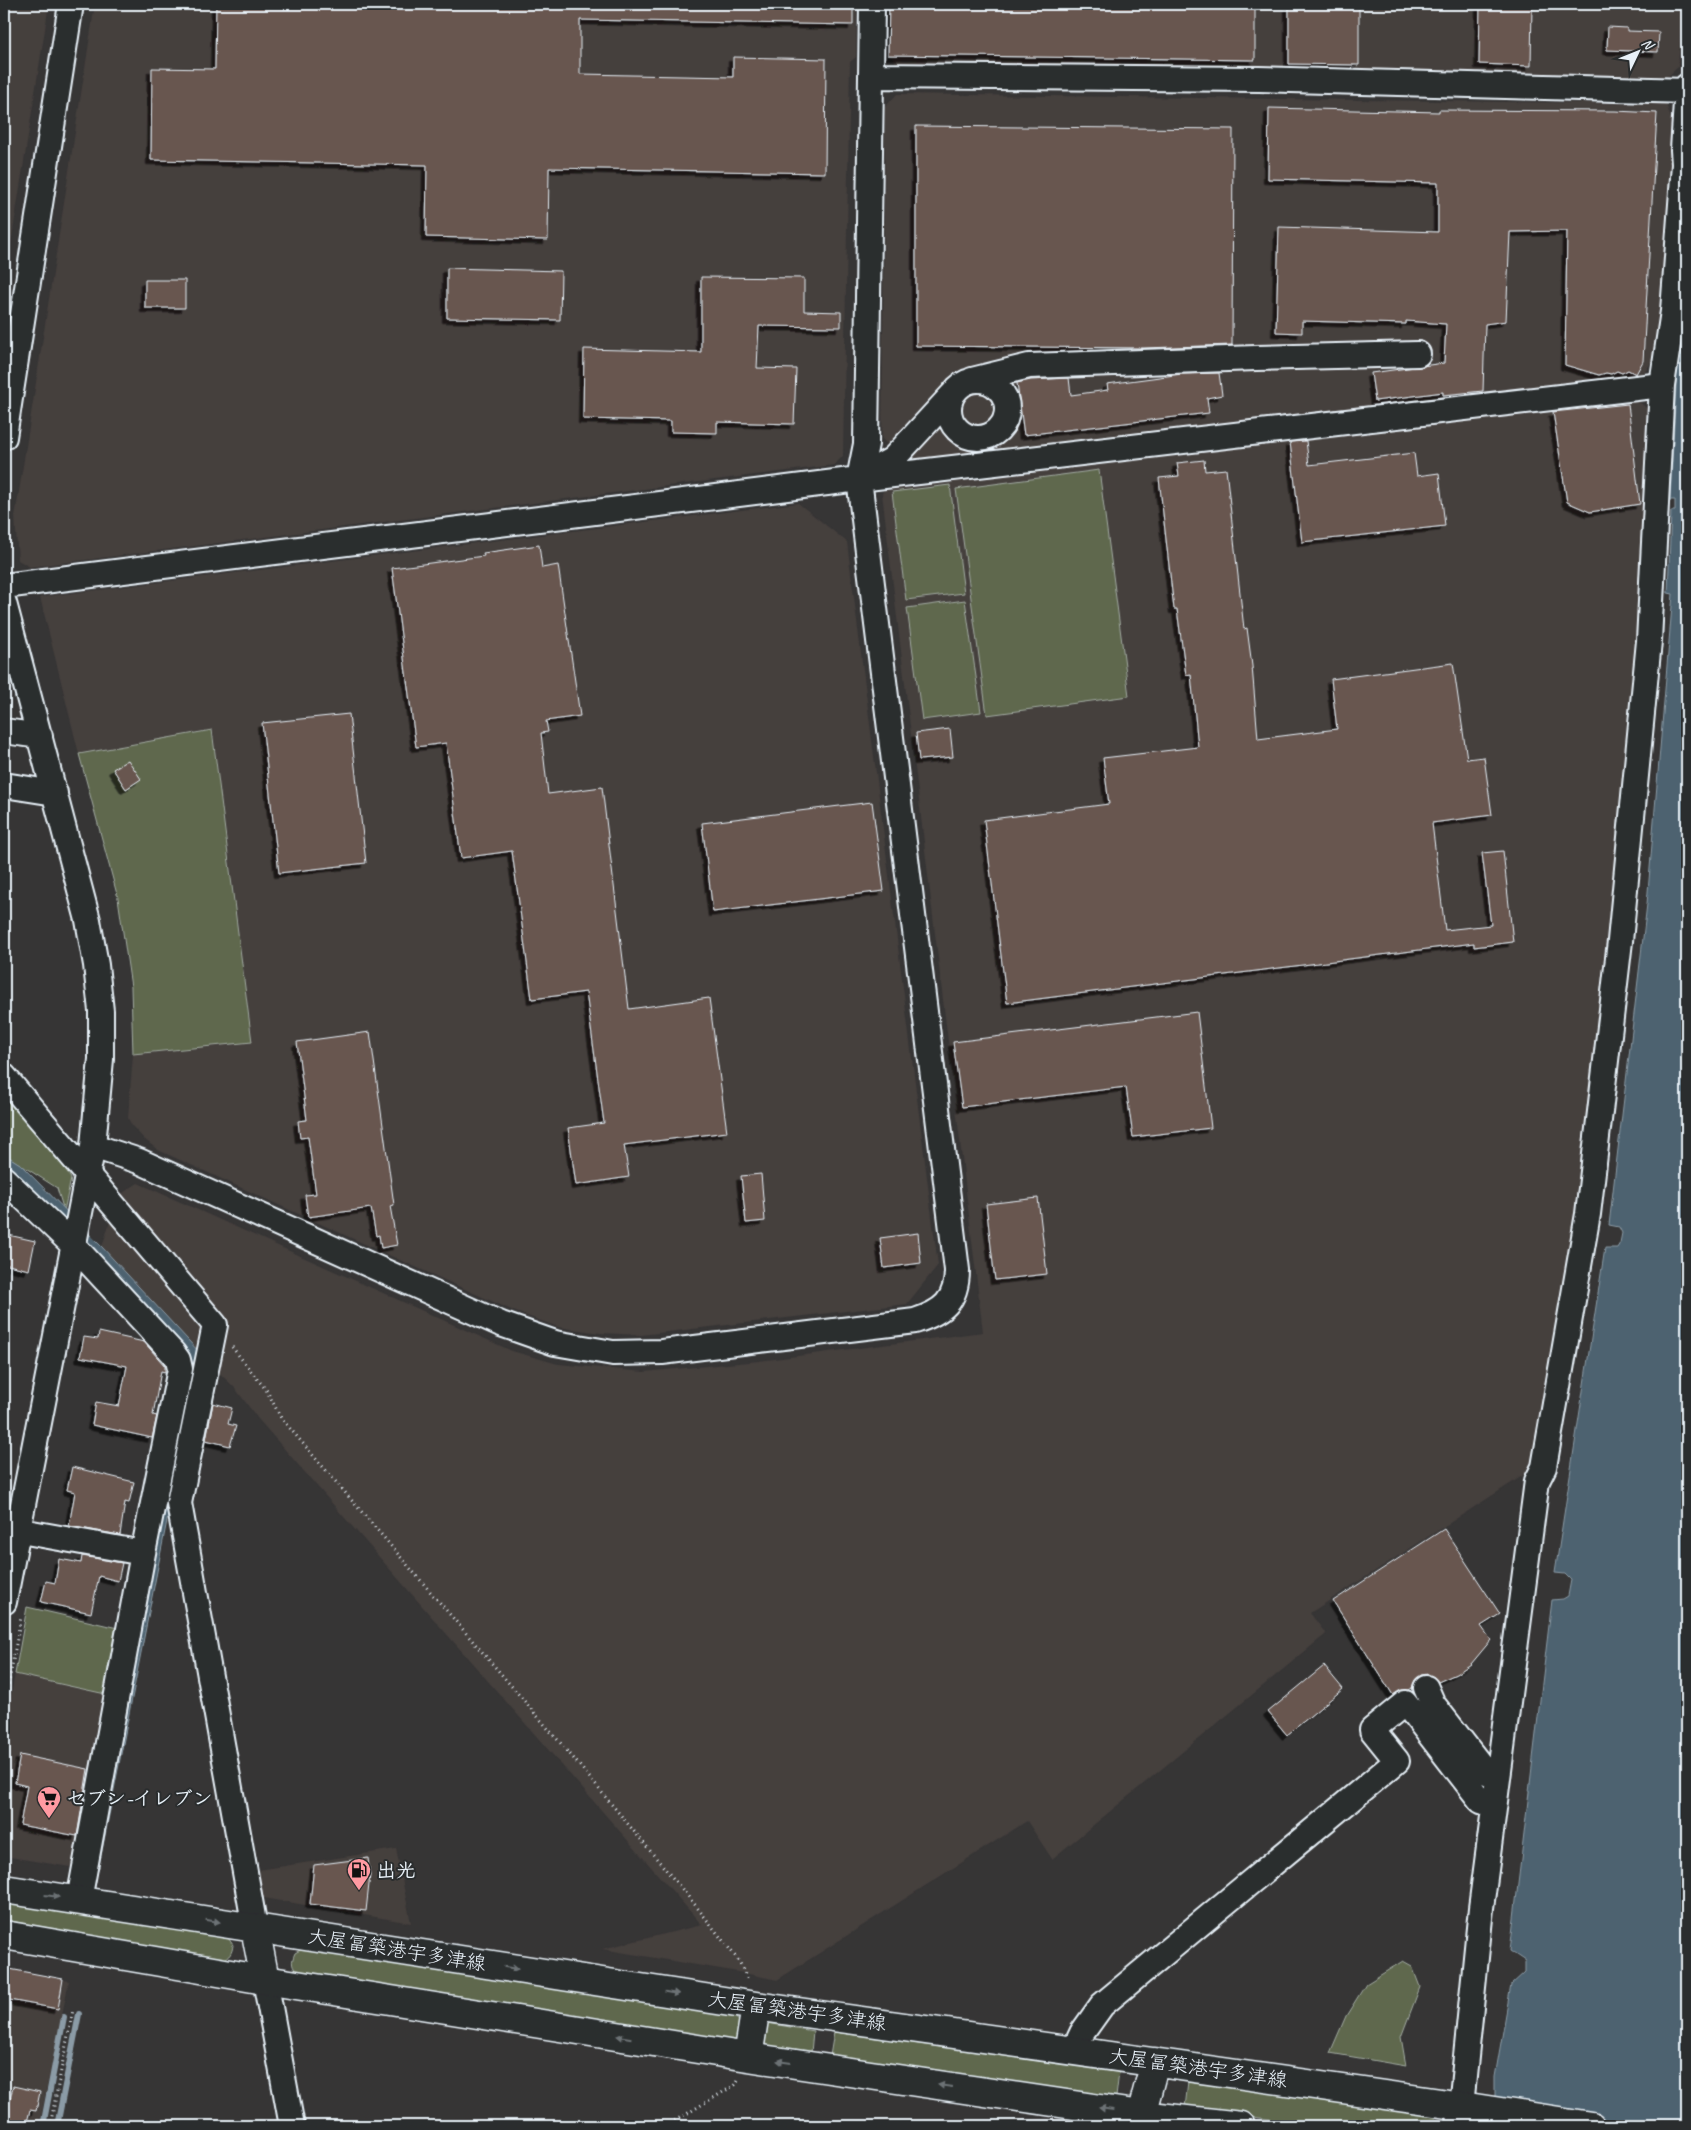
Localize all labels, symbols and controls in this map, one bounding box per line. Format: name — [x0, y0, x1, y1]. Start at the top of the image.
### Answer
north arrow — [1614, 28, 1664, 78]
text: N — [1638, 35, 1658, 54]
supermarket icon: セブン-イレブン — [36, 1785, 62, 1819]
place label: セブン-イレブン — [66, 1786, 213, 1811]
fuel station icon: 出光 — [346, 1857, 372, 1891]
place label: 出光 — [376, 1858, 416, 1883]
one-way arrow — [44, 1892, 60, 1900]
one-way arrow — [205, 1917, 221, 1925]
street label: 大屋冨築港宇多津線 — [306, 1924, 488, 1976]
one-way arrow — [504, 1964, 520, 1972]
street label: 大屋冨築港宇多津線 — [706, 1986, 888, 2036]
one-way arrow — [664, 1989, 680, 1997]
one-way arrow — [615, 2033, 631, 2041]
street label: 大屋冨築港宇多津線 — [1107, 2043, 1289, 2093]
one-way arrow — [776, 2058, 792, 2066]
one-way arrow — [937, 2081, 953, 2089]
one-way arrow — [1098, 2105, 1114, 2113]

